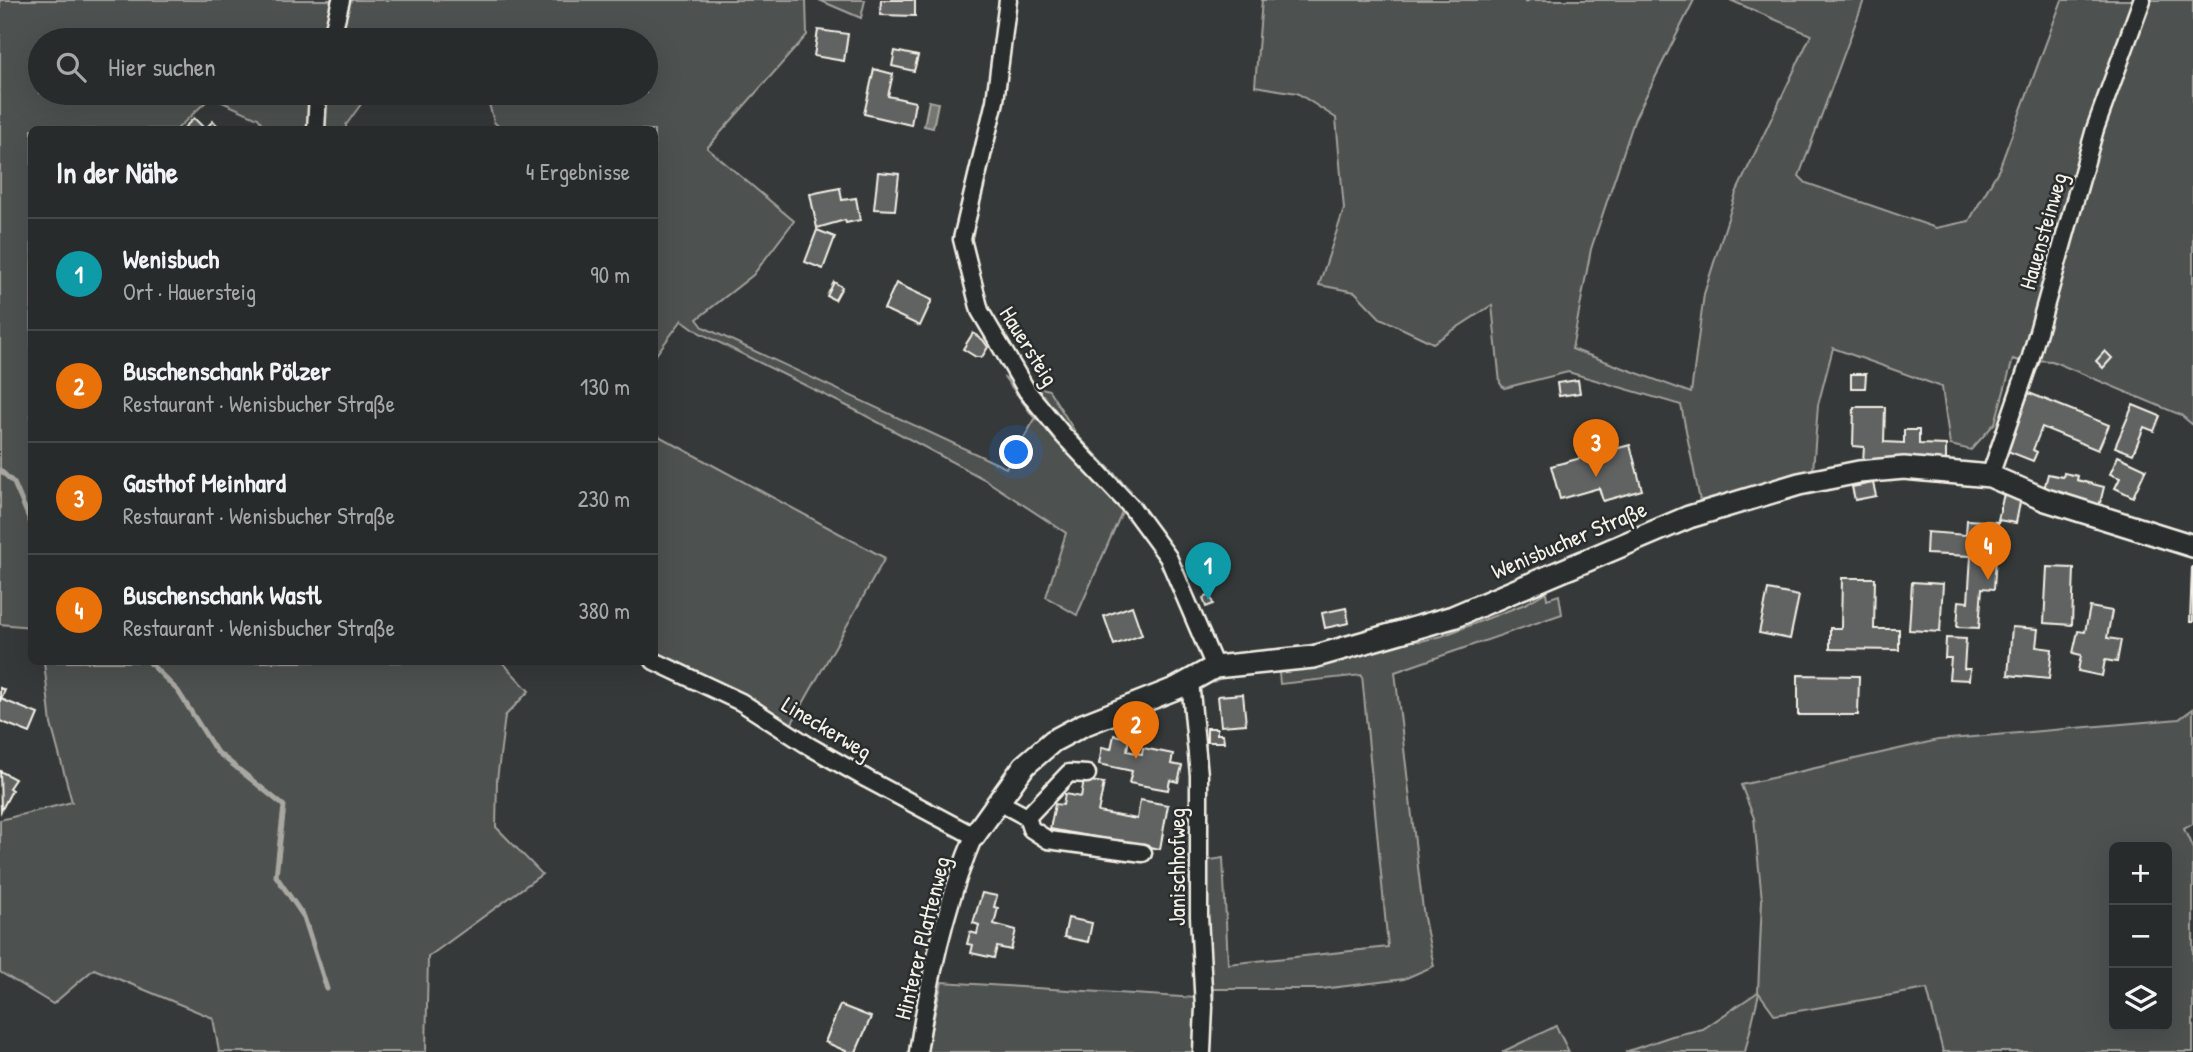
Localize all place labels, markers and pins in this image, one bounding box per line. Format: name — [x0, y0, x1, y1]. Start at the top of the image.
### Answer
pin: 3 — [1573, 419, 1619, 477]
pin: 4 — [1965, 522, 2011, 580]
pin: 1 — [1185, 542, 1231, 600]
pin: 2 — [1113, 701, 1159, 759]

